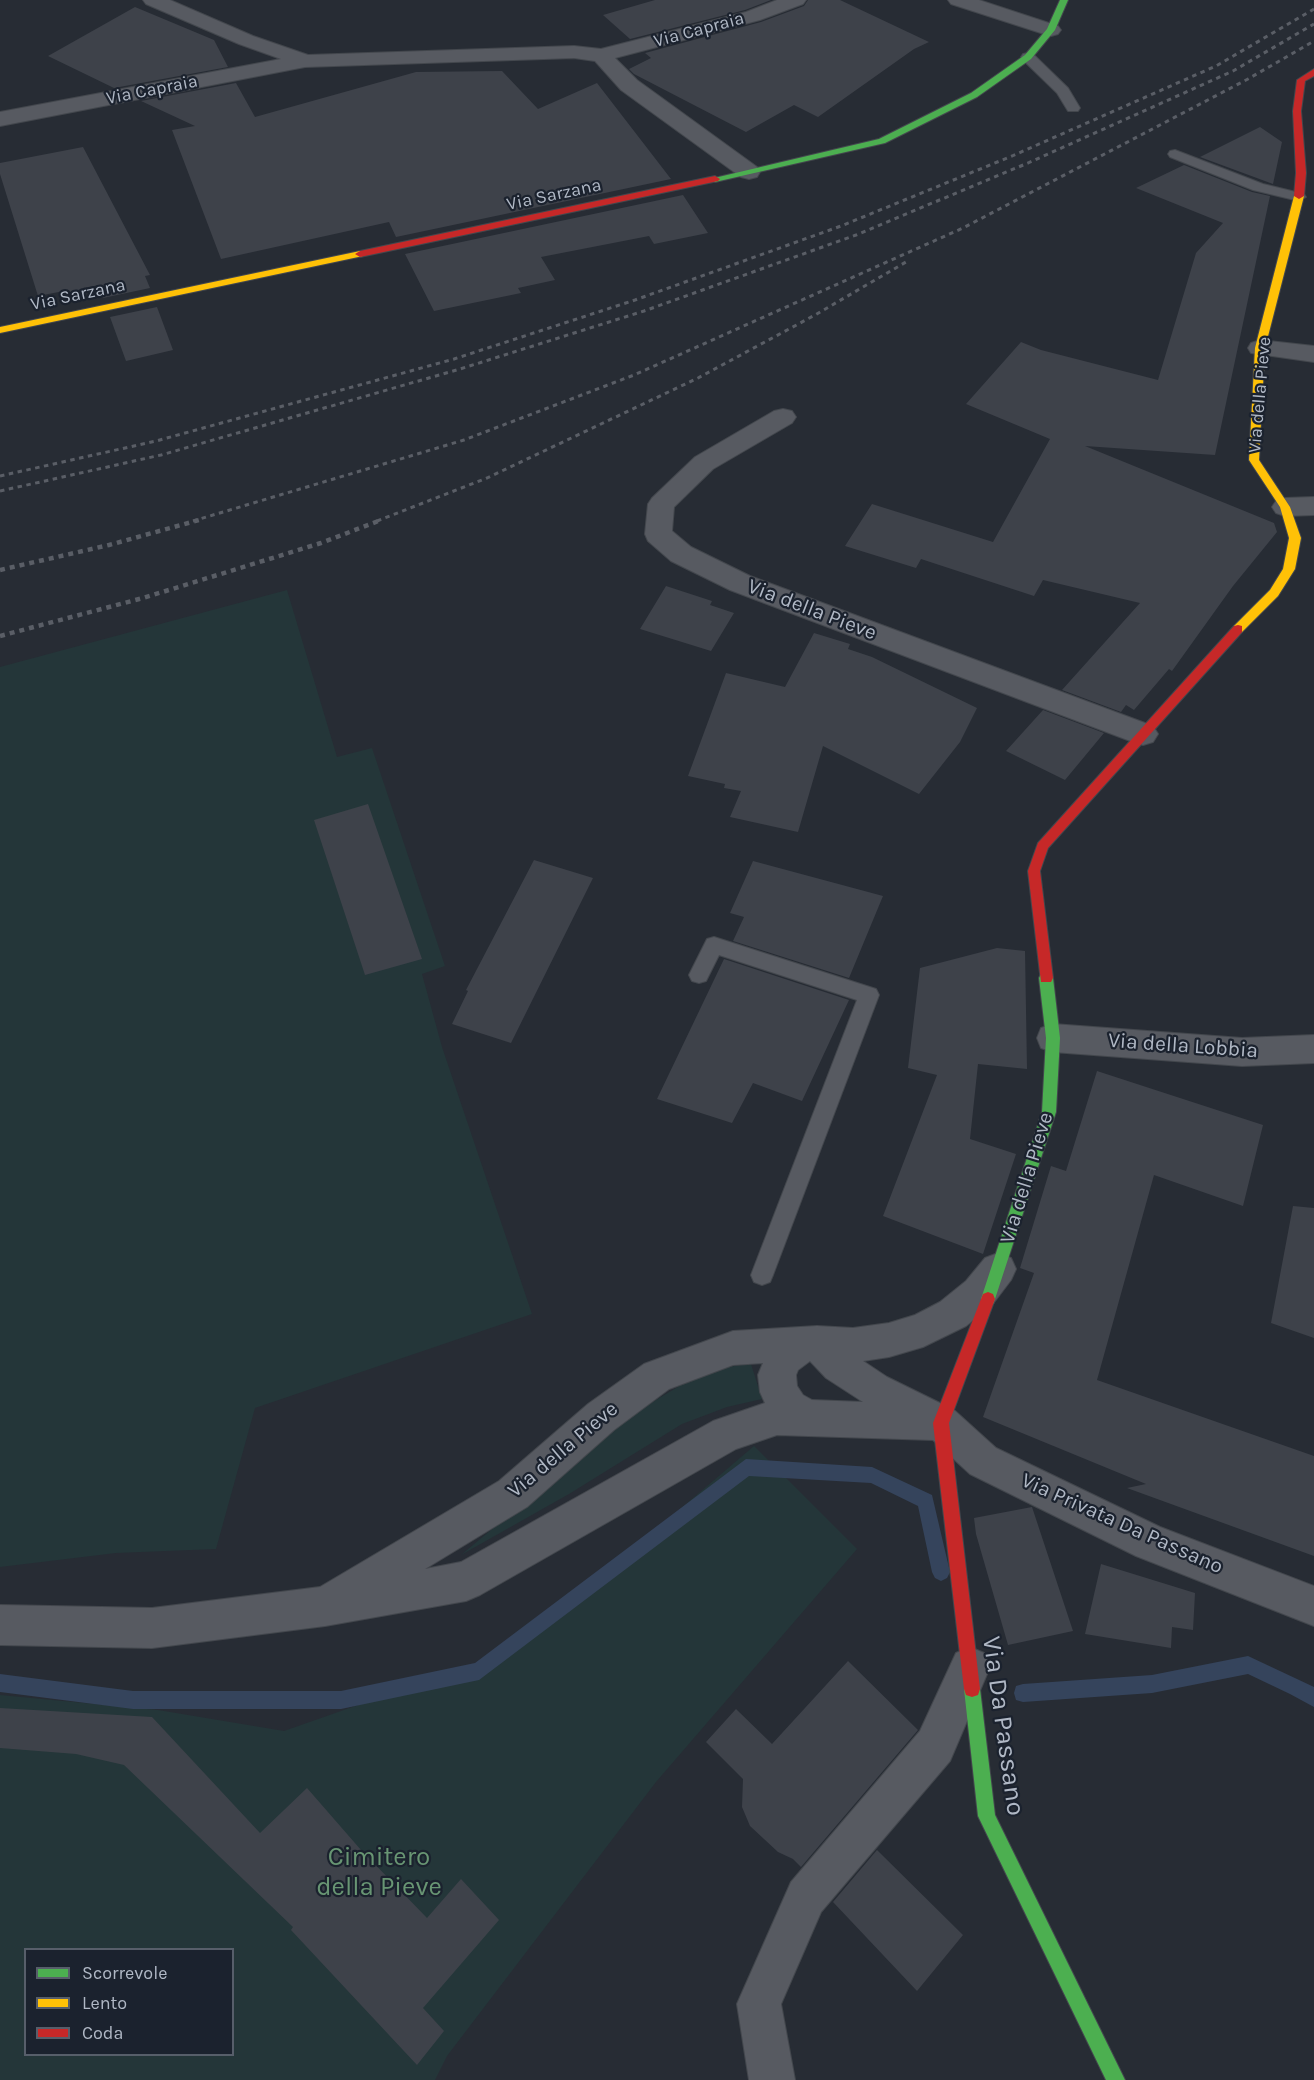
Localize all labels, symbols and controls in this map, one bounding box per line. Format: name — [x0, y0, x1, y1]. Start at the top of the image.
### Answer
street label: Via Capraia — [651, 8, 747, 52]
street label: Via Capraia — [104, 71, 200, 109]
street label: Via Sarzana — [505, 174, 603, 216]
street label: Via Sarzana — [29, 274, 127, 316]
street label: Via della Pieve — [1244, 336, 1276, 454]
street label: Via della Pieve — [744, 574, 880, 646]
street label: Via della Lobbia — [1107, 1028, 1259, 1064]
street label: Via della Pieve — [995, 1109, 1059, 1247]
street label: Via della Pieve — [503, 1397, 623, 1503]
street label: Via Privata Da Passano — [1017, 1468, 1227, 1580]
street label: Via Da Passano — [975, 1634, 1031, 1818]
park label: Cimitero della Pieve — [316, 1842, 442, 1904]
legend — [24, 1948, 234, 2056]
text: Scorrevole — [82, 1962, 167, 1984]
text: Lento — [82, 1992, 127, 2014]
text: Coda — [82, 2022, 123, 2044]

